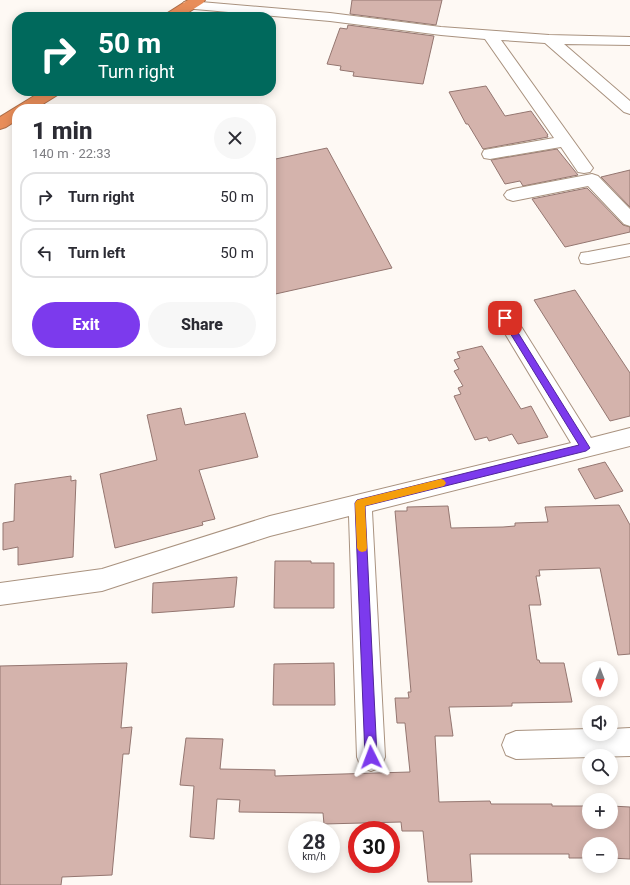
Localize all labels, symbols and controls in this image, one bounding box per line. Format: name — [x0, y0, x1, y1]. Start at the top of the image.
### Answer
text: 50 m — [98, 27, 161, 60]
icon: right — [32, 28, 84, 80]
text: Turn right — [98, 61, 175, 82]
text: 1 min — [32, 117, 93, 145]
button: close — [214, 117, 256, 159]
text: 140 m · 22:33 — [32, 146, 111, 161]
icon: right — [34, 186, 56, 208]
text: Turn right — [68, 188, 134, 206]
text: 50 m — [220, 188, 254, 206]
icon: left — [34, 242, 56, 264]
text: Turn left — [68, 244, 125, 262]
text: 50 m — [220, 244, 254, 262]
pin — [488, 301, 522, 335]
button: Exit — [32, 302, 140, 348]
button: Share — [148, 302, 256, 348]
icon: arrive — [494, 307, 516, 329]
north arrow — [582, 661, 618, 697]
map controls — [582, 661, 618, 873]
button: sound — [582, 705, 618, 741]
position arrow — [350, 736, 392, 778]
button: search — [582, 749, 618, 785]
button: + — [582, 793, 618, 829]
speed limit sign: 30 — [348, 821, 400, 873]
text: 28 — [303, 830, 325, 854]
button: − — [582, 837, 618, 873]
text: km/h — [302, 851, 326, 862]

